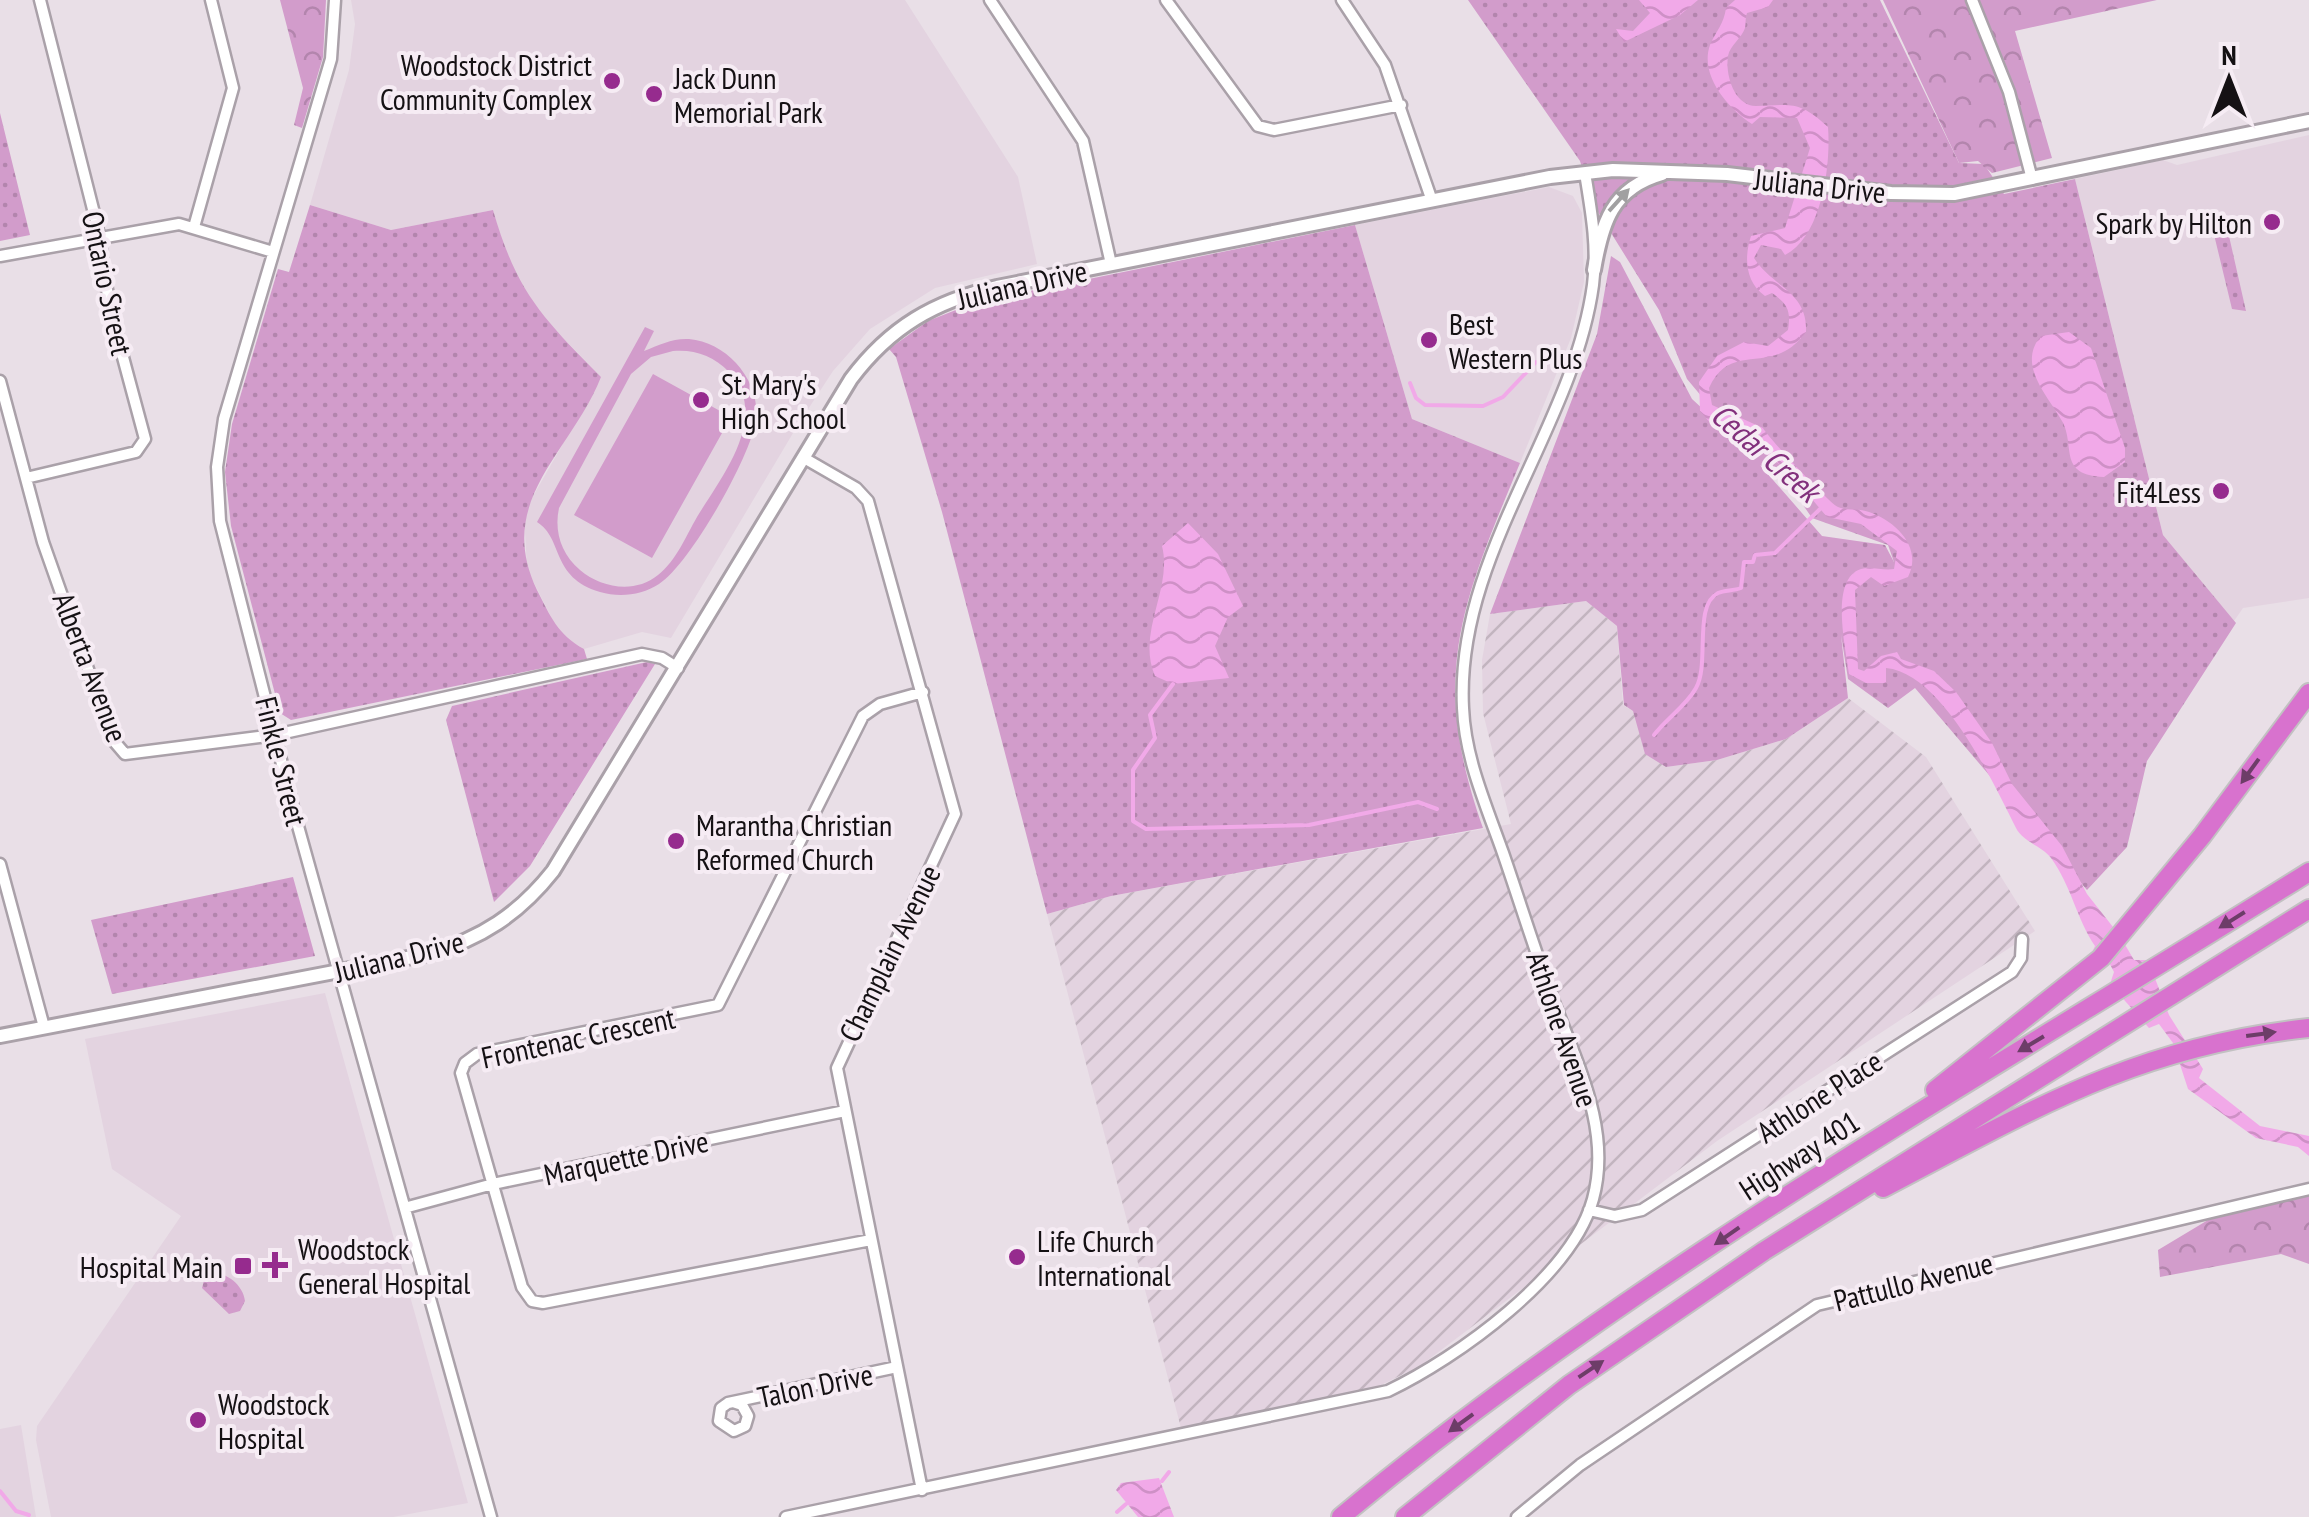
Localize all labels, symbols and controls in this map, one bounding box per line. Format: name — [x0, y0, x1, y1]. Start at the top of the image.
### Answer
north arrow — [2179, 30, 2279, 130]
text: N — [2221, 36, 2237, 73]
place label: Woodstock District Community Complex — [380, 45, 593, 118]
place label: Jack Dunn Memorial Park — [673, 58, 823, 131]
marker: Woodstock District Community Complex — [601, 70, 623, 92]
marker: Jack Dunn Memorial Park — [643, 83, 665, 105]
street label: Juliana Drive — [1751, 159, 1888, 211]
one-way arrow — [1607, 188, 1630, 212]
place label: Spark by Hilton — [2095, 203, 2252, 242]
street label: Ontario Street — [74, 208, 142, 359]
marker: Spark by Hilton — [2261, 211, 2283, 233]
street label: Juliana Drive — [952, 250, 1091, 318]
place label: Best Western Plus — [1449, 304, 1582, 377]
marker: Best Western Plus — [1418, 329, 1440, 351]
place label: St. Mary's High School — [721, 364, 846, 437]
marker: St. Mary's High School — [690, 389, 712, 411]
water label: Cedar Creek — [1703, 393, 1832, 513]
place label: Fit4Less — [2117, 472, 2201, 511]
marker: Fit4Less — [2210, 480, 2232, 502]
street label: Alberta Avenue — [45, 587, 137, 747]
street label: Finkle Street — [247, 692, 317, 830]
one-way arrow — [2241, 758, 2261, 784]
place label: Marantha Christian Reformed Church — [696, 805, 892, 878]
marker: Marantha Christian Reformed Church — [665, 830, 687, 852]
street label: Champlain Avenue — [829, 858, 949, 1048]
one-way arrow — [2219, 910, 2246, 928]
street label: Juliana Drive — [329, 921, 468, 991]
street label: Athlone Avenue — [1518, 946, 1608, 1112]
street label: Frontenac Crescent — [478, 997, 679, 1077]
one-way arrow — [2246, 1025, 2277, 1041]
one-way arrow — [2017, 1035, 2045, 1052]
street label: Athlone Place — [1749, 1041, 1889, 1151]
street label: Highway 401 — [1731, 1102, 1867, 1208]
street label: Marquette Drive — [540, 1121, 712, 1193]
place label: Life Church International — [1037, 1221, 1171, 1294]
one-way arrow — [1713, 1226, 1740, 1245]
place label: Woodstock General Hospital — [298, 1229, 470, 1302]
street label: Pattullo Avenue — [1829, 1242, 1997, 1320]
marker: Life Church International — [1006, 1246, 1028, 1268]
place label: Hospital Main — [80, 1247, 223, 1286]
marker: Woodstock General Hospital — [262, 1252, 288, 1278]
marker: Hospital Main — [232, 1255, 254, 1277]
street label: Talon Drive — [754, 1354, 876, 1416]
one-way arrow — [1577, 1360, 1604, 1379]
place label: Woodstock Hospital — [218, 1384, 330, 1457]
marker: Woodstock Hospital — [187, 1409, 209, 1431]
one-way arrow — [1448, 1412, 1474, 1432]

